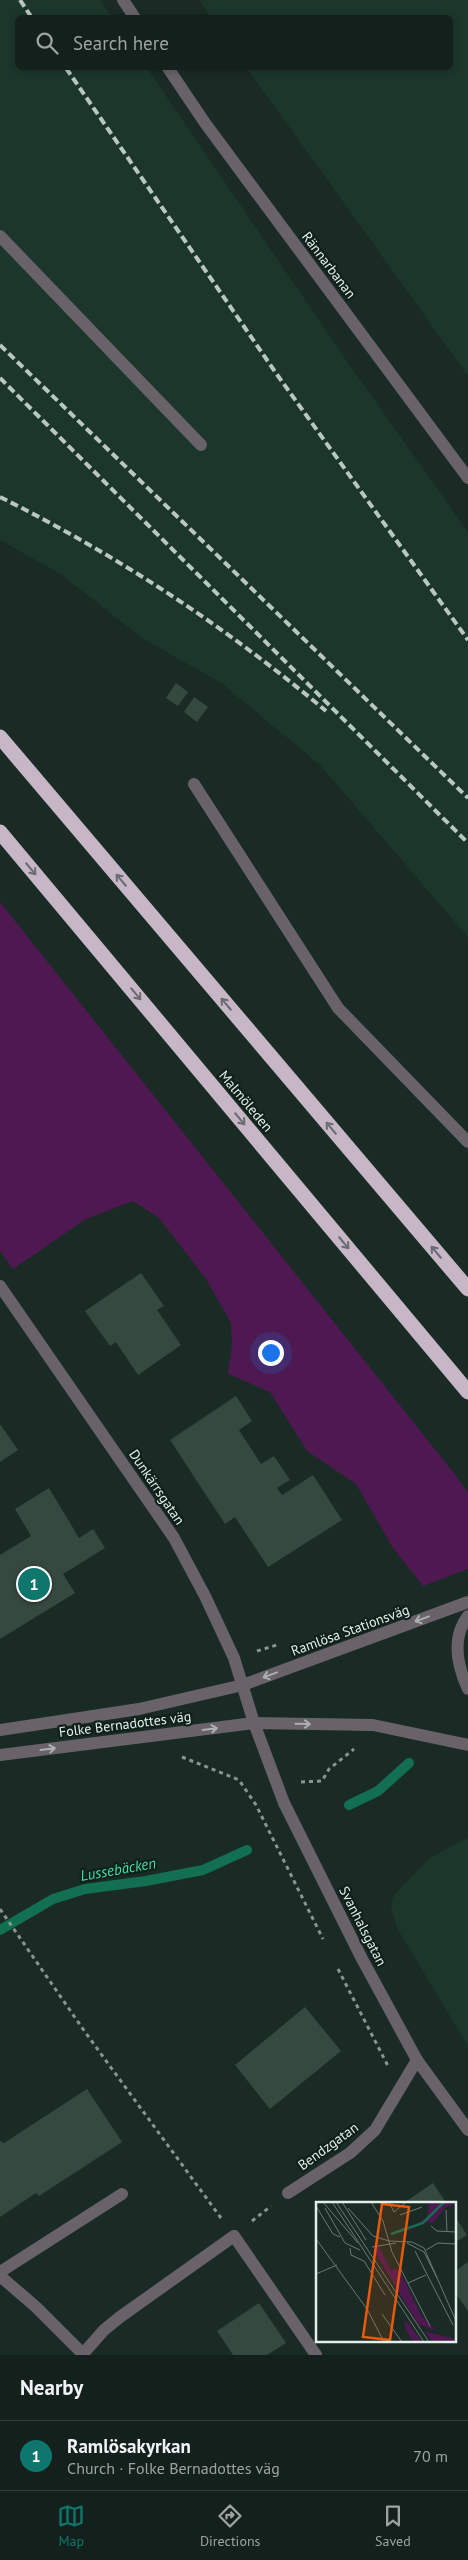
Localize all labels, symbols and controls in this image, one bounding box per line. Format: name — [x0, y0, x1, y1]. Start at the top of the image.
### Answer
search box — [15, 15, 453, 70]
icon: search — [33, 29, 61, 57]
text: Search here — [73, 31, 169, 55]
street label: Rännarbanan — [298, 228, 360, 302]
one-way arrow — [26, 863, 37, 876]
one-way arrow — [116, 874, 127, 887]
one-way arrow — [130, 987, 141, 1000]
one-way arrow — [221, 997, 232, 1010]
street label: Malmöleden — [215, 1067, 277, 1135]
one-way arrow — [234, 1112, 245, 1125]
one-way arrow — [326, 1121, 337, 1134]
one-way arrow — [338, 1237, 350, 1250]
one-way arrow — [431, 1245, 442, 1258]
your location — [258, 1340, 284, 1366]
street label: Dunkärrsgatan — [125, 1446, 189, 1528]
pin: 1 — [18, 1565, 50, 1603]
street label: Ramlösa Stationsväg — [288, 1600, 412, 1660]
one-way arrow — [415, 1615, 430, 1624]
one-way arrow — [262, 1671, 278, 1680]
street label: Folke Bernadottes väg — [58, 1707, 192, 1741]
one-way arrow — [294, 1719, 310, 1729]
one-way arrow — [201, 1724, 217, 1734]
one-way arrow — [40, 1744, 56, 1754]
water label: Lussebäcken — [79, 1853, 157, 1885]
street label: Svanhalsgatan — [335, 1883, 391, 1969]
street label: Bendzgatan — [294, 2118, 362, 2174]
inset map — [316, 2202, 456, 2342]
text: Nearby — [20, 2374, 83, 2401]
text: Ramlösakyrkan — [67, 2434, 191, 2458]
text: 1 — [31, 2446, 41, 2466]
text: 70 m — [413, 2446, 448, 2466]
text: Church · Folke Bernadottes väg — [67, 2458, 280, 2478]
tab: Map — [57, 2502, 85, 2550]
tab: Directions — [200, 2502, 260, 2550]
tab: Saved — [375, 2502, 411, 2550]

